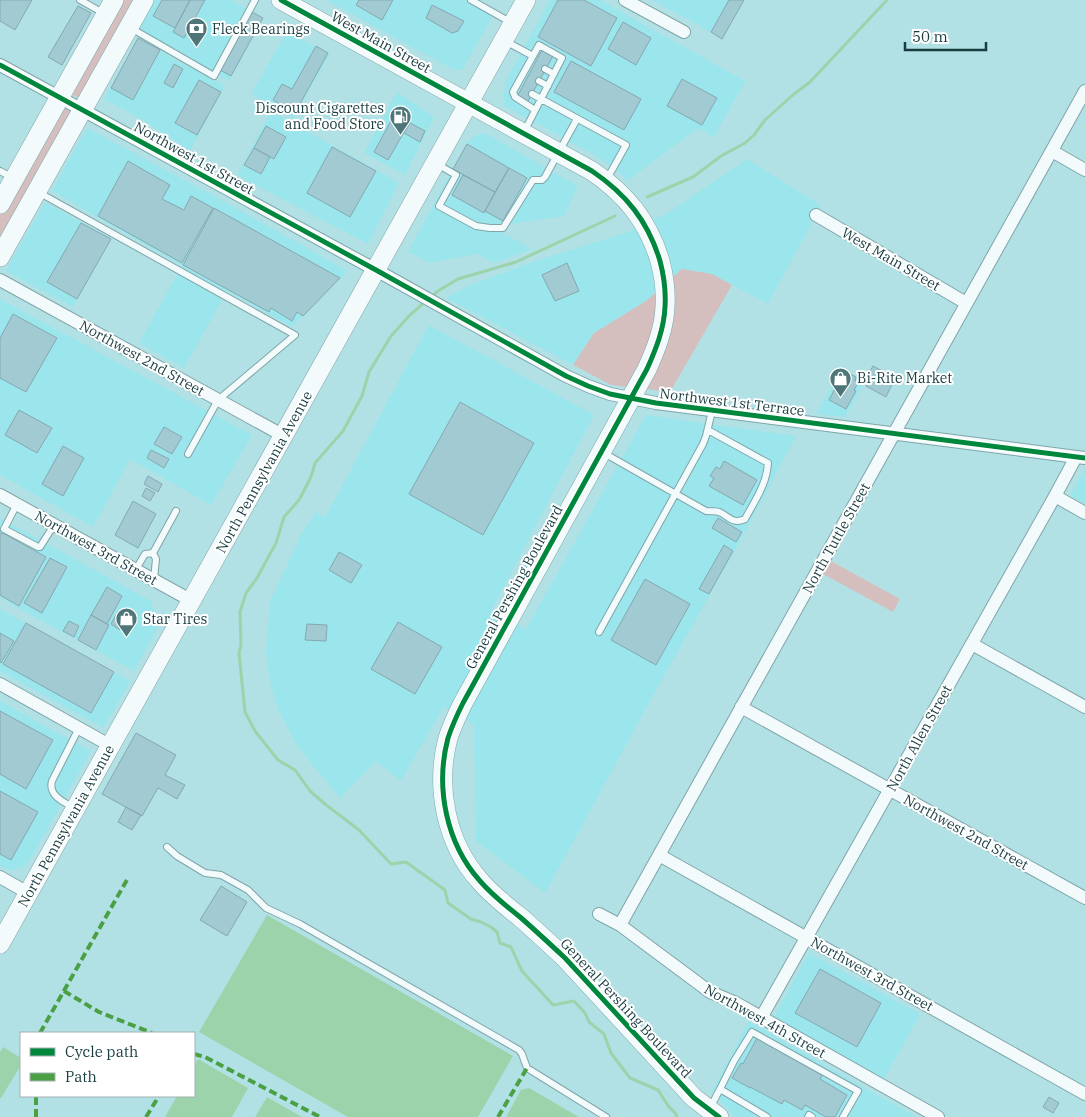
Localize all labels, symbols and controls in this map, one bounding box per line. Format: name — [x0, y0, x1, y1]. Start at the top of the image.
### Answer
street label: West Main Street — [328, 7, 434, 77]
bank icon: Fleck Bearings — [184, 17, 208, 48]
place label: Fleck Bearings — [212, 20, 310, 38]
scale bar — [905, 20, 986, 52]
text: 50 m — [912, 27, 948, 46]
place label: Discount Cigarettes and Food Store — [256, 99, 384, 133]
fuel station icon: Discount Cigarettes and Food Store — [388, 104, 412, 135]
street label: Northwest 1st Street — [131, 118, 257, 198]
street label: West Main Street — [838, 223, 944, 295]
street label: Northwest 2nd Street — [76, 316, 208, 400]
shop icon: Bi-Rite Market — [829, 366, 853, 397]
place label: Bi-Rite Market — [857, 369, 952, 387]
street label: Northwest 1st Terrace — [659, 384, 805, 420]
street label: North Pennsylvania Avenue — [212, 388, 316, 556]
street label: North Tuttle Street — [798, 480, 874, 596]
street label: General Pershing Boulevard — [461, 501, 567, 672]
street label: Northwest 3rd Street — [32, 507, 161, 589]
shop icon: Star Tires — [115, 607, 139, 638]
place label: Star Tires — [143, 610, 208, 628]
street label: North Allen Street — [882, 682, 956, 794]
street label: North Pennsylvania Avenue — [14, 742, 118, 910]
street label: Northwest 2nd Street — [900, 790, 1032, 874]
street label: Northwest 3rd Street — [808, 933, 937, 1015]
street label: General Pershing Boulevard — [556, 934, 696, 1082]
street label: Northwest 4th Street — [701, 980, 829, 1062]
legend — [20, 1032, 195, 1097]
text: Cycle path — [65, 1042, 138, 1061]
text: Path — [65, 1067, 97, 1086]

